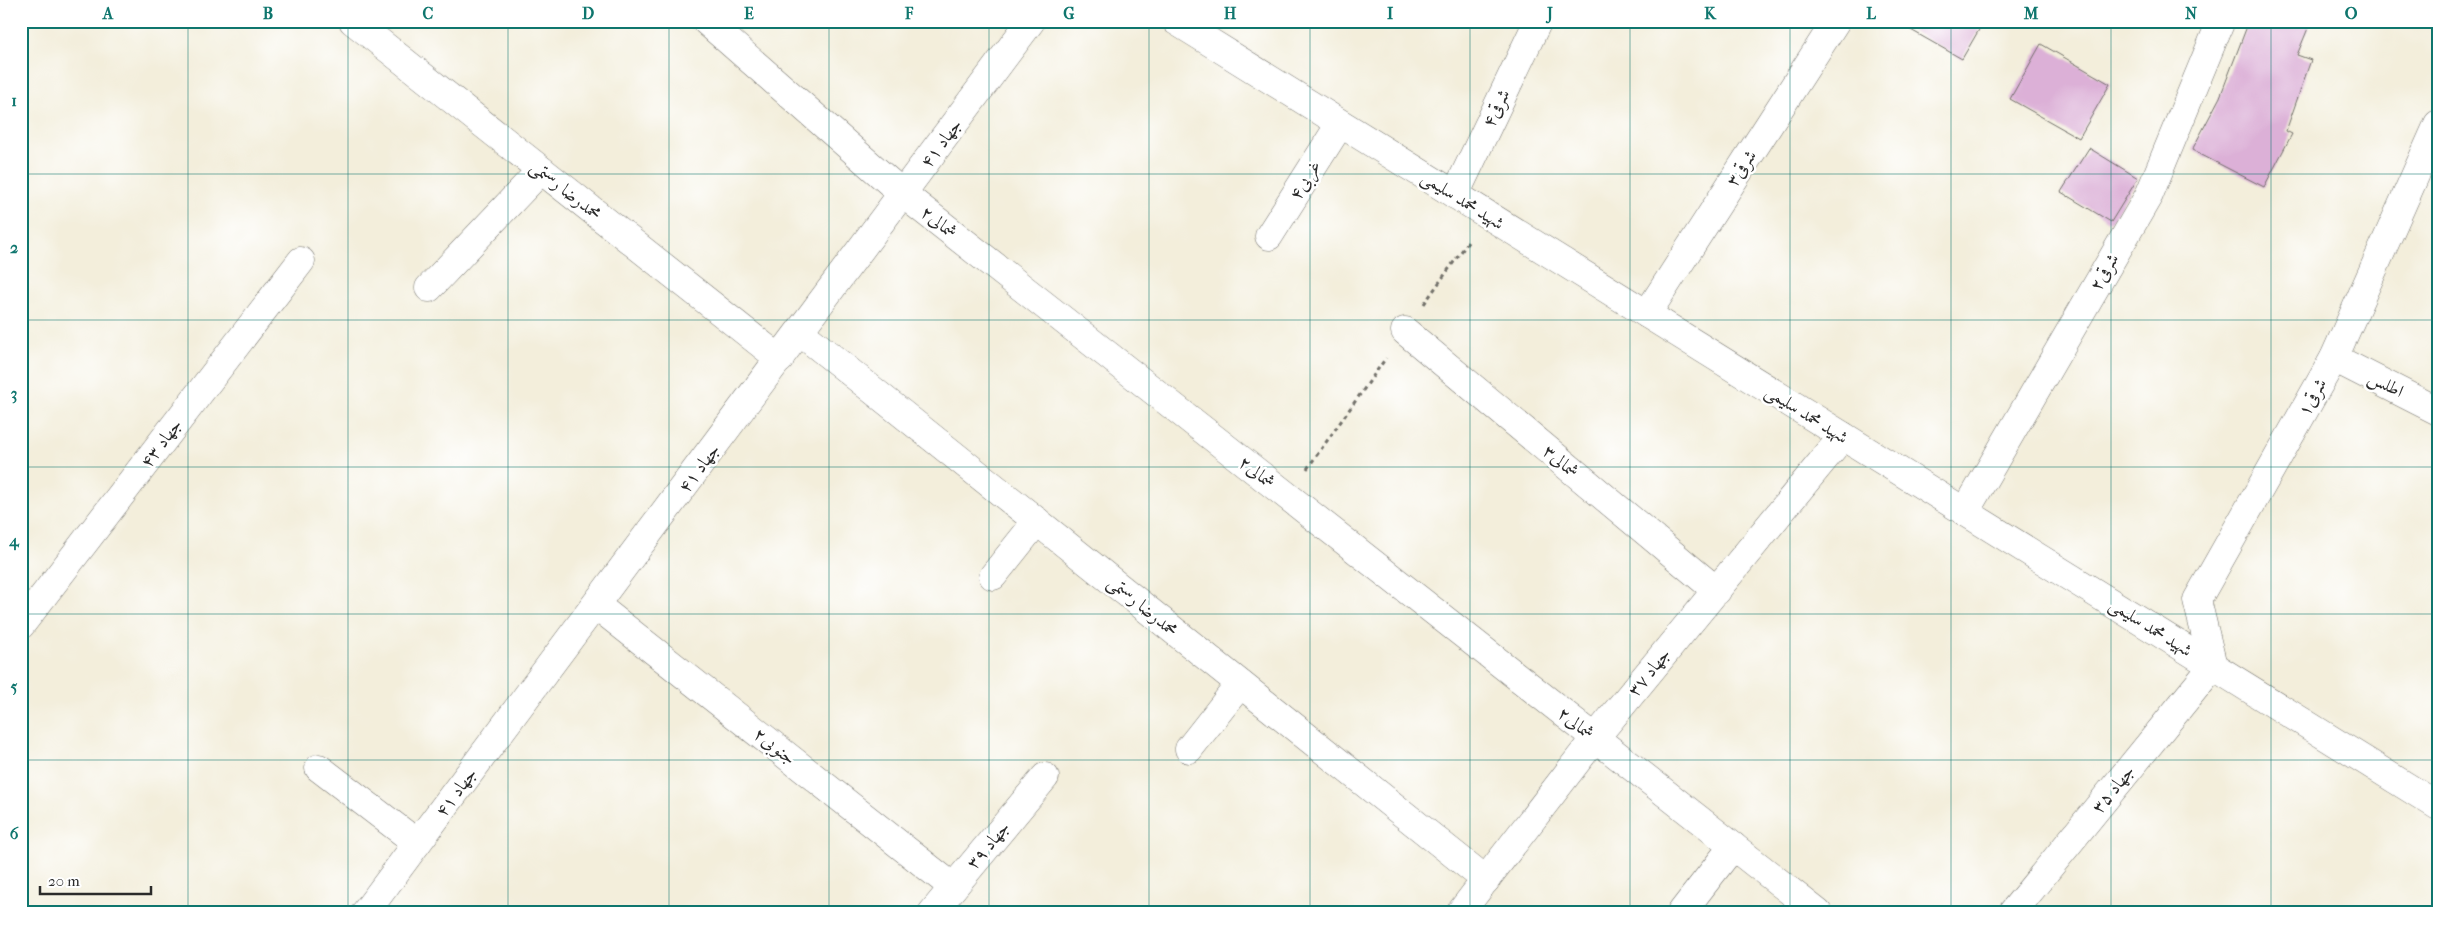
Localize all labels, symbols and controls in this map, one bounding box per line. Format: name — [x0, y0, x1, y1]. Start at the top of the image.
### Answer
text: A — [102, 4, 114, 23]
text: B — [263, 4, 273, 23]
text: C — [423, 4, 434, 23]
text: D — [582, 4, 594, 23]
text: E — [744, 4, 754, 23]
text: F — [904, 4, 914, 23]
text: G — [1063, 4, 1075, 23]
text: H — [1224, 4, 1237, 23]
text: I — [1387, 4, 1394, 23]
text: J — [1545, 4, 1553, 24]
text: K — [1704, 4, 1717, 23]
text: L — [1866, 4, 1876, 23]
text: M — [2023, 4, 2039, 23]
text: N — [2185, 4, 2198, 23]
text: O — [2345, 4, 2358, 23]
street label: شرقی۴ — [1478, 86, 1515, 131]
text: 1 — [11, 91, 17, 110]
street label: جهاد ۴۱ — [916, 115, 967, 172]
street label: شرقی۳ — [1722, 146, 1762, 191]
street label: محمدرضا رستمی — [525, 156, 605, 225]
street label: غربی۴ — [1285, 157, 1327, 205]
street label: شهید محمد سلیمی — [1417, 167, 1508, 235]
street label: شمالی۲ — [916, 202, 961, 243]
text: 2 — [10, 238, 18, 257]
street label: شرقی۲ — [2085, 250, 2124, 295]
street label: اطلس — [2364, 367, 2407, 403]
street label: شرقی۱ — [2294, 375, 2332, 420]
street label: شهید محمد سلیمی — [1761, 381, 1852, 449]
text: 3 — [11, 384, 17, 404]
street label: جهاد ۴۳ — [136, 415, 187, 472]
street label: جهاد ۴۱ — [674, 440, 725, 497]
street label: شمالی۳ — [1539, 440, 1583, 482]
street label: شمالی۲ — [1234, 452, 1279, 493]
text: 4 — [8, 531, 20, 551]
street label: محمدرضا رستمی — [1103, 572, 1182, 642]
street label: شهید محمد سلیمی — [2105, 594, 2196, 662]
street label: جهاد ۳۷ — [1624, 644, 1675, 701]
text: 5 — [11, 677, 18, 696]
street label: شمالی۲ — [1553, 703, 1598, 744]
street label: جنوبی۲ — [748, 723, 800, 771]
street label: جهاد ۳۵ — [2088, 761, 2139, 818]
street label: جهاد ۴۱ — [431, 764, 482, 821]
street label: جهاد ۳۹ — [962, 817, 1014, 874]
text: 6 — [10, 824, 19, 843]
scale bar — [40, 864, 151, 896]
text: 20 m — [48, 872, 80, 890]

